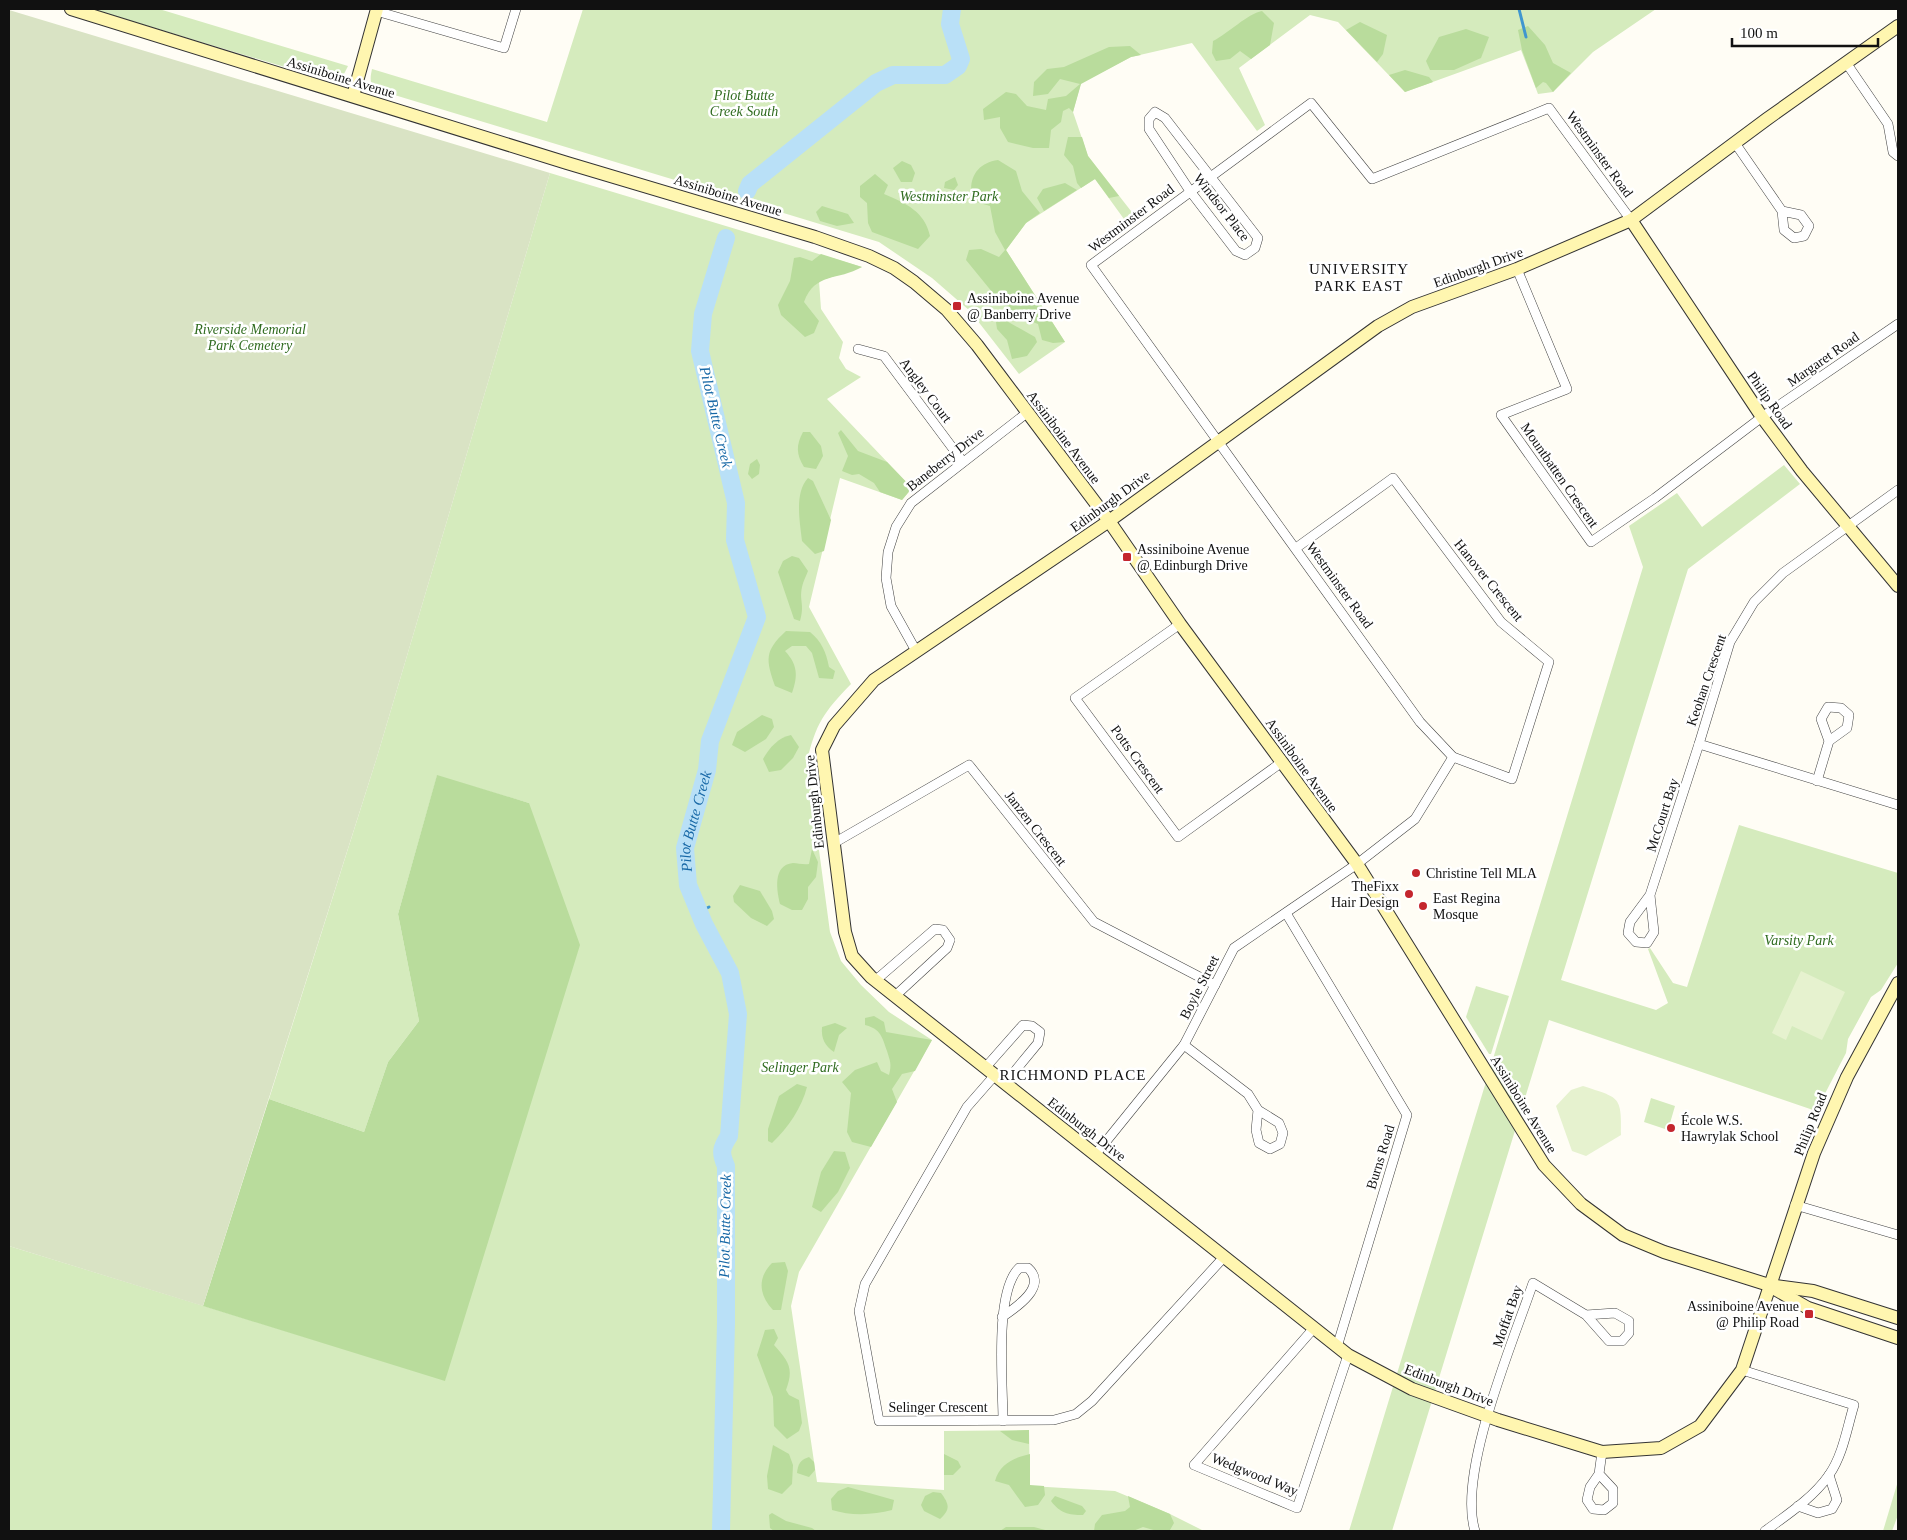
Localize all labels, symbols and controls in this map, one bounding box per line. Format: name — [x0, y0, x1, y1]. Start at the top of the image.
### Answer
scale bar — [1732, 15, 1878, 47]
text: 100 m — [1740, 25, 1778, 41]
street label: Assiniboine Avenue — [285, 54, 397, 101]
park label: Pilot Butte Creek South — [710, 88, 778, 119]
street label: Westminster Road — [1563, 108, 1636, 200]
street label: Windsor Place — [1191, 171, 1253, 244]
street label: Assiniboine Avenue — [672, 172, 784, 219]
street label: Westminster Road — [1086, 182, 1177, 255]
park label: Westminster Park — [900, 189, 999, 204]
street label: Edinburgh Drive — [1431, 244, 1525, 291]
district label: UNIVERSITY PARK EAST — [1309, 261, 1409, 294]
place label: Assiniboine Avenue @ Banberry Drive — [967, 291, 1079, 322]
marker: Assiniboine Avenue @ Banberry Drive — [951, 300, 963, 312]
park label: Riverside Memorial Park Cemetery — [193, 322, 306, 353]
street label: Margaret Road — [1785, 329, 1862, 390]
street label: Angley Court — [897, 355, 955, 425]
water label: Pilot Butte Creek — [696, 364, 736, 470]
street label: Philip Road — [1744, 369, 1795, 432]
street label: Assiniboine Avenue — [1024, 388, 1103, 487]
street label: Mountbatten Crescent — [1518, 420, 1601, 530]
street label: Baneberry Drive — [904, 425, 987, 494]
street label: Edinburgh Drive — [1068, 468, 1153, 535]
street label: Hanover Crescent — [1451, 536, 1526, 624]
street label: Westminster Road — [1303, 539, 1376, 631]
place label: Assiniboine Avenue @ Edinburgh Drive — [1137, 542, 1249, 573]
marker: Assiniboine Avenue @ Edinburgh Drive — [1121, 551, 1133, 563]
street label: Keohan Crescent — [1684, 632, 1729, 728]
street label: Assiniboine Avenue — [1263, 716, 1341, 815]
street label: Potts Crescent — [1108, 722, 1167, 796]
street label: Edinburgh Drive — [802, 754, 827, 850]
water label: Pilot Butte Creek — [677, 769, 714, 874]
street label: McCourt Bay — [1644, 776, 1681, 854]
street label: Janzen Crescent — [1002, 788, 1069, 869]
place label: Christine Tell MLA — [1426, 866, 1538, 881]
marker: Christine Tell MLA — [1410, 867, 1422, 879]
place label: TheFixx Hair Design — [1331, 879, 1399, 910]
marker: TheFixx Hair Design — [1403, 888, 1415, 900]
place label: East Regina Mosque — [1433, 891, 1501, 922]
marker: East Regina Mosque — [1417, 900, 1429, 912]
park label: Varsity Park — [1764, 933, 1835, 948]
street label: Boyle Street — [1177, 953, 1222, 1022]
street label: Assiniboine Avenue — [1488, 1053, 1560, 1156]
park label: Selinger Park — [761, 1060, 839, 1075]
district label: RICHMOND PLACE — [1000, 1067, 1146, 1083]
street label: Philip Road — [1791, 1091, 1830, 1158]
street label: Edinburgh Drive — [1045, 1094, 1128, 1164]
place label: École W.S. Hawrylak School — [1681, 1112, 1779, 1144]
marker: École W.S. Hawrylak School — [1665, 1122, 1677, 1134]
street label: Burns Road — [1364, 1123, 1397, 1191]
water label: Pilot Butte Creek — [716, 1174, 734, 1279]
street label: Moffat Bay — [1490, 1283, 1525, 1349]
place label: Assiniboine Avenue @ Philip Road — [1687, 1299, 1799, 1330]
marker: Assiniboine Avenue @ Philip Road — [1803, 1308, 1815, 1320]
street label: Edinburgh Drive — [1402, 1362, 1495, 1409]
street label: Selinger Crescent — [888, 1400, 988, 1415]
street label: Wedgwood Way — [1209, 1450, 1300, 1499]

